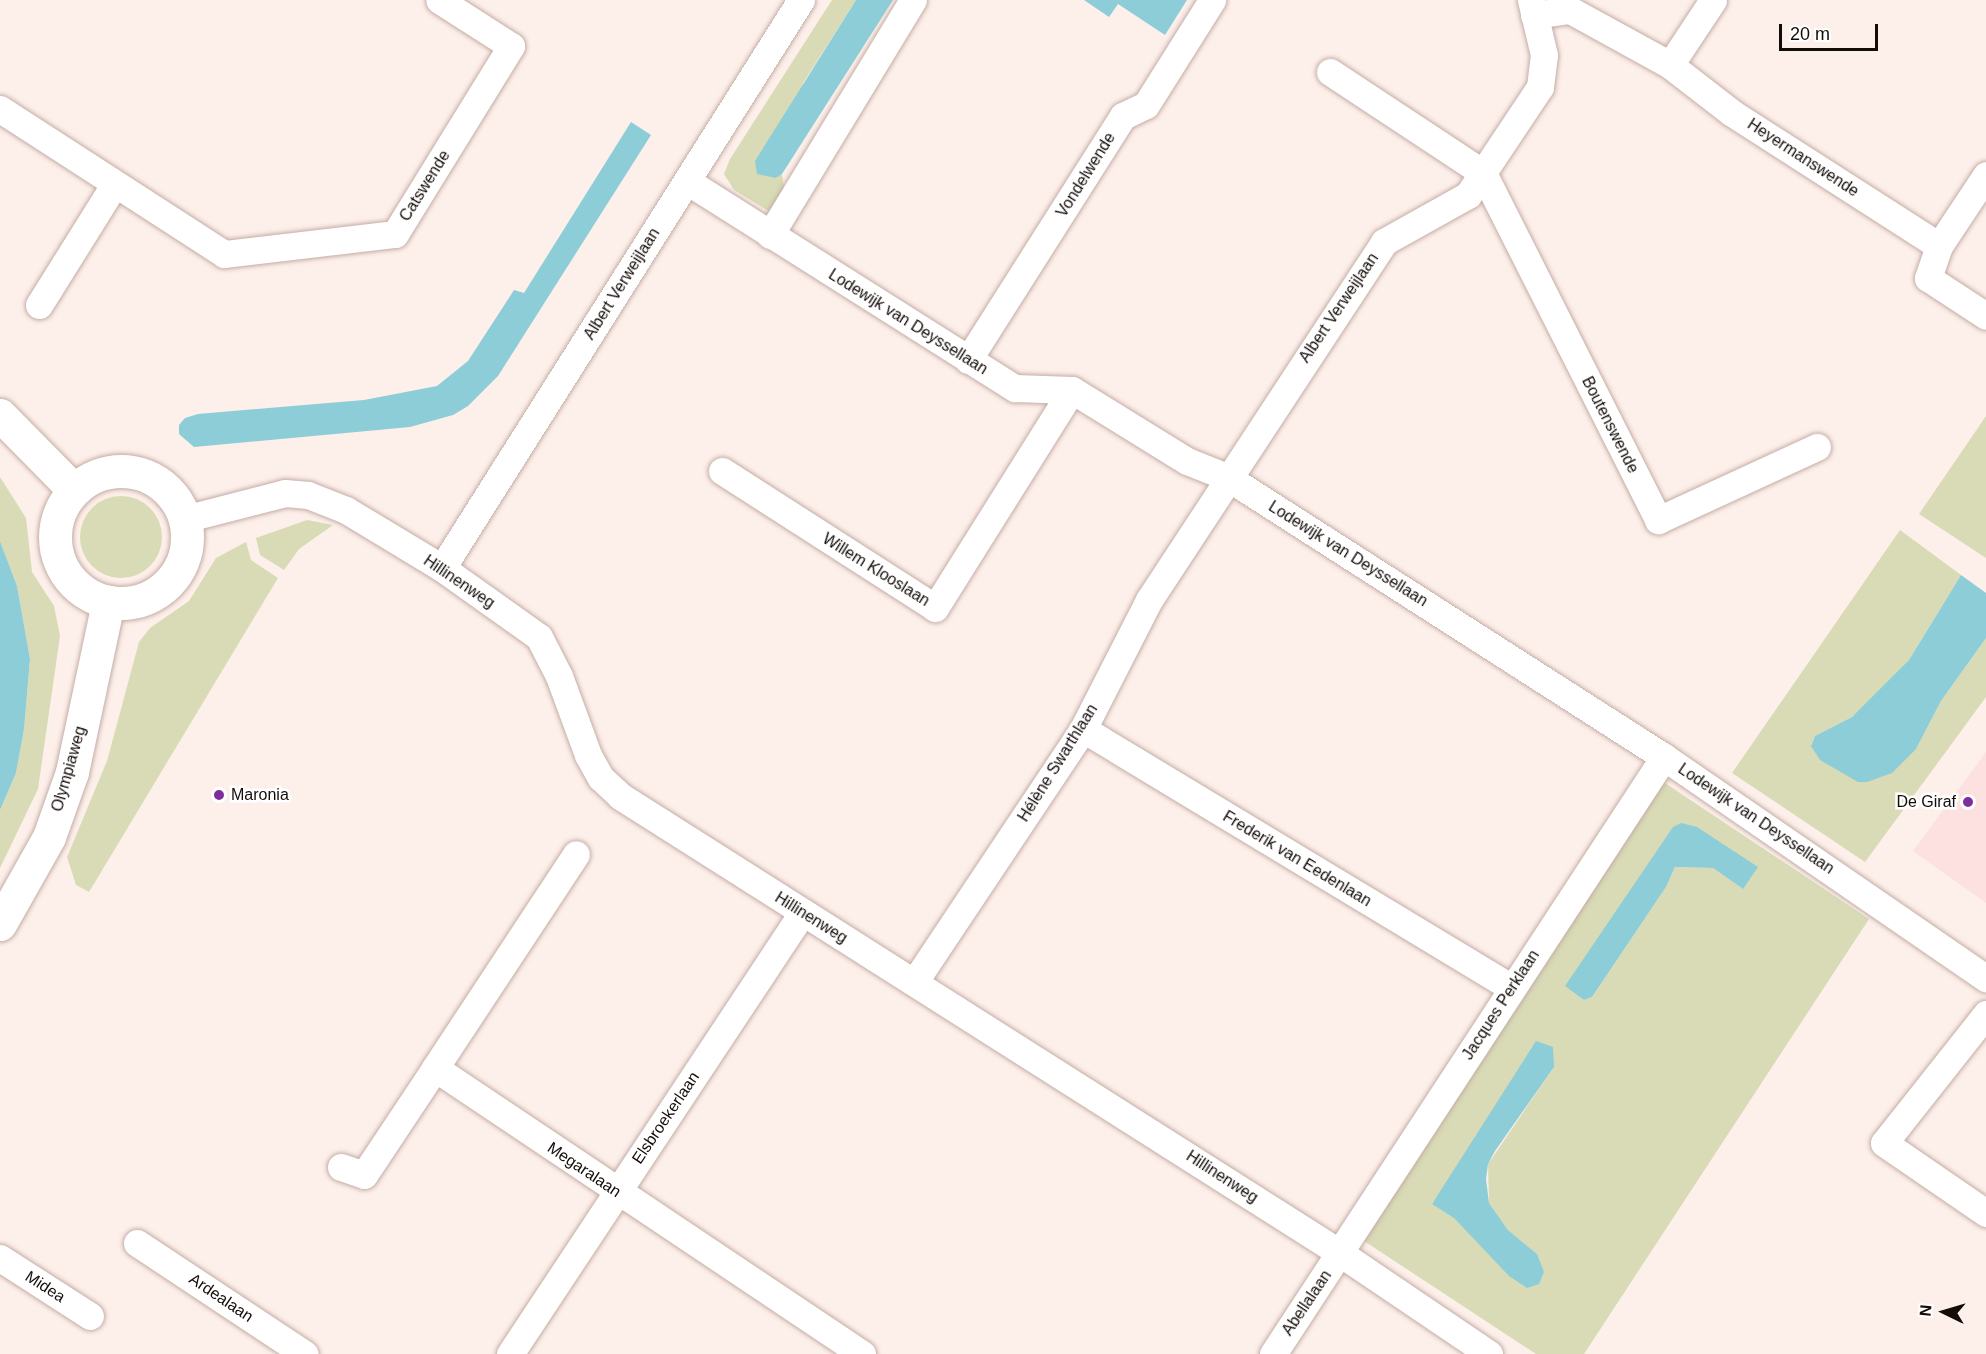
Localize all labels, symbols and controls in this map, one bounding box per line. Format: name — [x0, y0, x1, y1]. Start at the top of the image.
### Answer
scale bar — [1782, 12, 1881, 50]
text: 20 m — [1790, 24, 1830, 44]
street label: Heyermanswende — [1744, 115, 1862, 201]
street label: Vondelwende — [1052, 129, 1120, 221]
street label: Catswende — [396, 147, 454, 225]
street label: Albert Verweijlaan — [580, 225, 664, 343]
street label: Albert Verweijlaan — [1295, 250, 1383, 366]
street label: Lodewijk van Deyssellaan — [825, 265, 991, 379]
street label: Boutenswende — [1577, 373, 1643, 477]
street label: Lodewijk van Deyssellaan — [1265, 497, 1431, 611]
street label: Willem Klooslaan — [819, 529, 933, 611]
street label: Hillinenweg — [420, 551, 498, 613]
street label: Hélène Swarthlaan — [1014, 701, 1102, 825]
street label: Olympiaweg — [48, 724, 90, 814]
street label: Lodewijk van Deyssellaan — [1674, 760, 1838, 878]
place label: Maronia — [231, 785, 289, 805]
marker: Maronia — [212, 788, 226, 802]
place label: De Giraf — [1896, 792, 1956, 812]
marker: De Giraf — [1961, 795, 1975, 809]
street label: Frederik van Eedenlaan — [1219, 807, 1375, 911]
street label: Hillinenweg — [771, 888, 851, 948]
street label: Jacques Perklaan — [1458, 946, 1544, 1064]
street label: Elsbroekerlaan — [628, 1068, 704, 1168]
street label: Megaralaan — [544, 1138, 624, 1202]
street label: Hillinenweg — [1182, 1147, 1262, 1207]
street label: Midea — [21, 1267, 69, 1307]
street label: Abellalaan — [1278, 1267, 1336, 1339]
street label: Ardealaan — [185, 1270, 257, 1326]
north arrow — [1914, 1282, 1974, 1342]
text: N — [1917, 1304, 1935, 1317]

